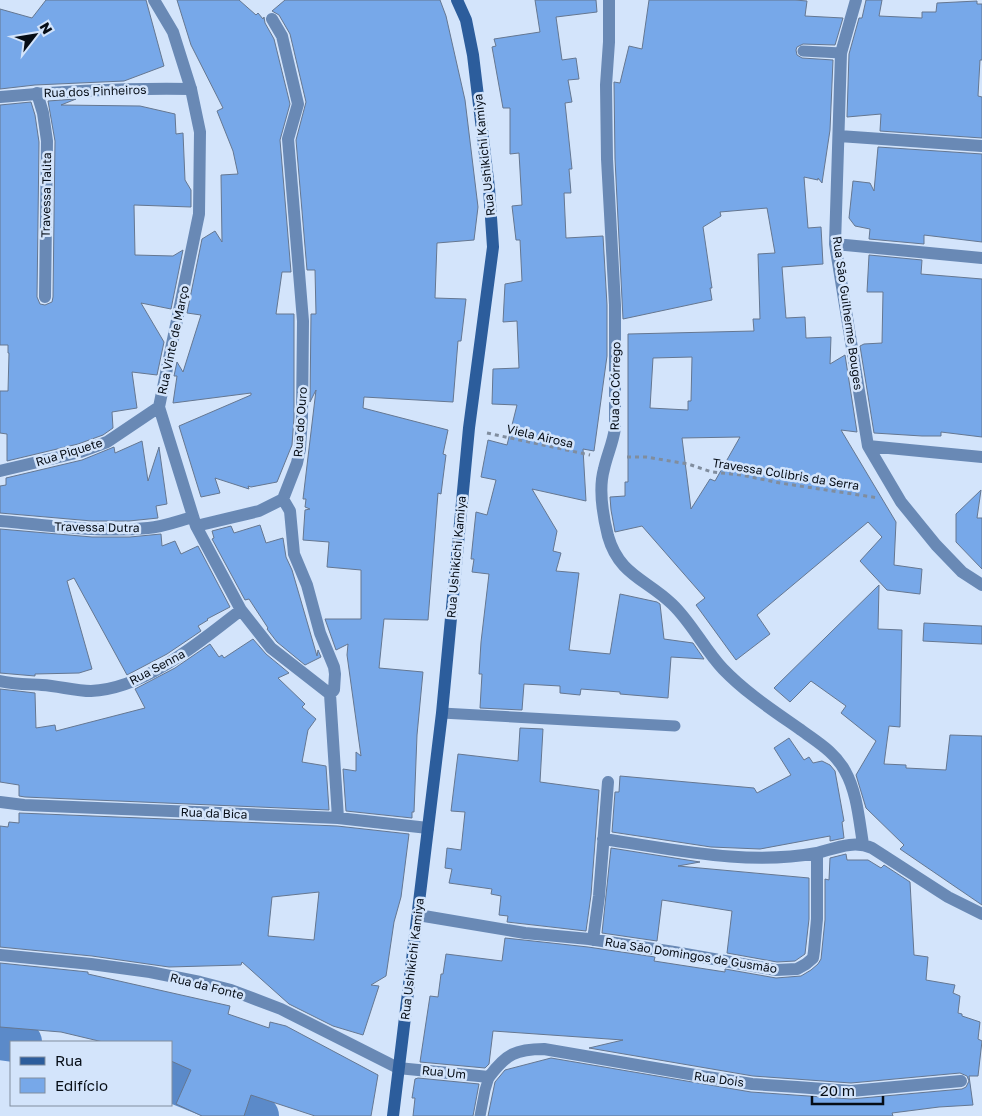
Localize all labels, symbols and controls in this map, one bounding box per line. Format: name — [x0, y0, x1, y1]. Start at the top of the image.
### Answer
north arrow — [10, 10, 60, 60]
text: N — [37, 19, 57, 37]
street label: Rua dos Pinheiros — [43, 82, 147, 100]
street label: Rua Ushikichi Kamiya — [470, 93, 498, 217]
street label: Travessa Talita — [38, 152, 54, 238]
street label: Rua São Guilherme Bouges — [830, 235, 866, 391]
street label: Rua Vinte de Março — [154, 284, 192, 396]
street label: Rua do Córrego — [607, 342, 623, 430]
street label: Rua do Ouro — [290, 386, 310, 458]
street label: Viela Airosa — [505, 421, 575, 451]
street label: Rua Piquete — [34, 435, 104, 469]
street label: Travessa Colibris da Serra — [712, 455, 860, 493]
street label: Rua Ushikichi Kamiya — [443, 495, 469, 619]
street label: Travessa Dutra — [54, 519, 140, 535]
street label: Rua Senna — [126, 646, 188, 688]
street label: Rua da Bica — [180, 804, 248, 822]
street label: Rua Ushikichi Kamiya — [397, 897, 427, 1021]
street label: Rua São Domingos de Gusmão — [604, 934, 778, 976]
street label: Rua da Fonte — [169, 970, 245, 1002]
legend — [10, 1041, 172, 1106]
text: Rua — [55, 1051, 82, 1069]
street label: Rua Um — [421, 1062, 467, 1082]
street label: Rua Dois — [693, 1068, 745, 1090]
scale bar — [812, 1074, 883, 1106]
text: Edifício — [55, 1076, 108, 1094]
text: 20 m — [820, 1081, 855, 1099]

